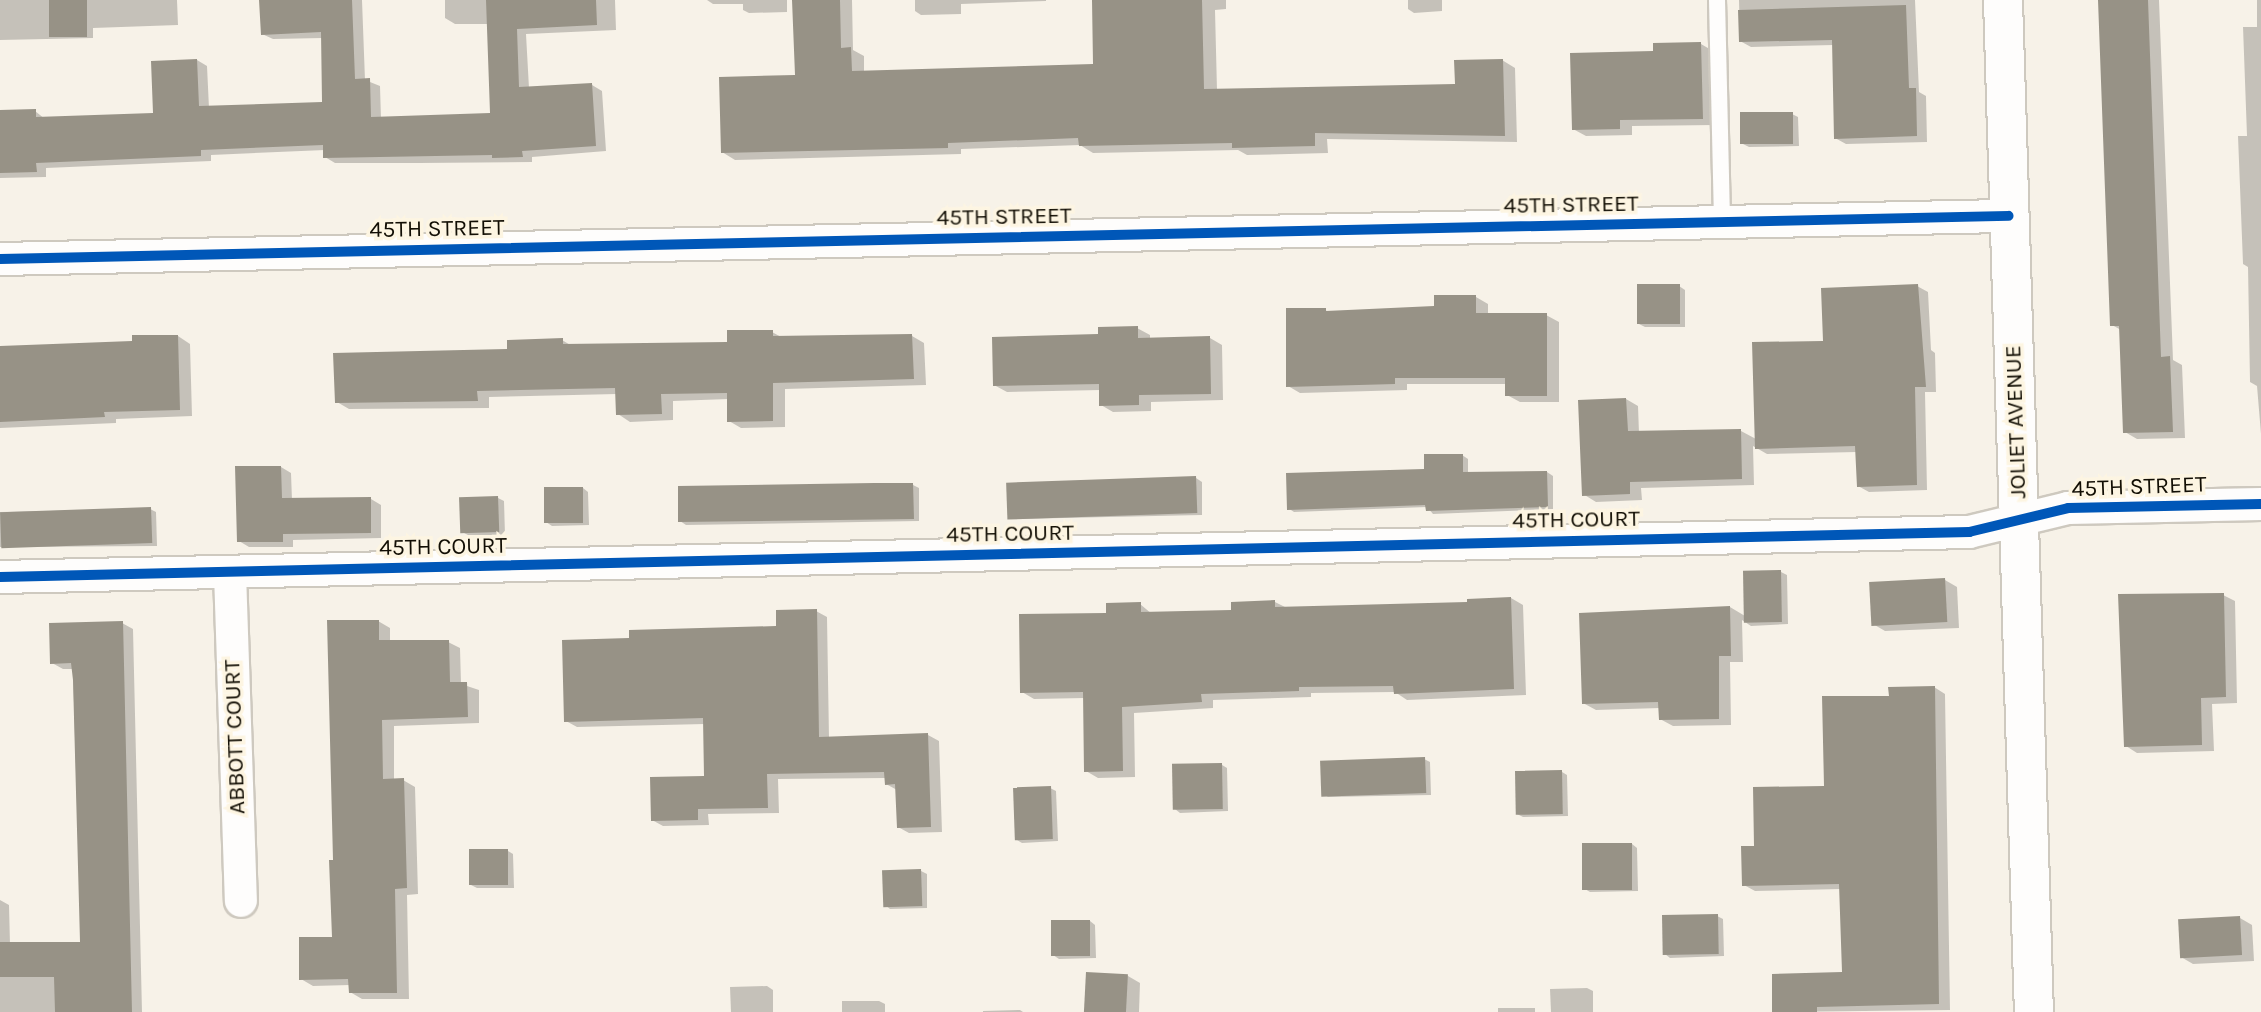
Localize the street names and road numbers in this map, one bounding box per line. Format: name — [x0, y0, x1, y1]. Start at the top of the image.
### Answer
street label: 45TH STREET — [1503, 190, 1639, 220]
street label: 45TH STREET — [936, 202, 1072, 232]
street label: 45TH STREET — [369, 214, 505, 244]
street label: JOLIET AVENUE — [2000, 345, 2032, 499]
street label: 45TH STREET — [2071, 471, 2207, 503]
street label: 45TH COURT — [1512, 505, 1640, 535]
street label: 45TH COURT — [946, 519, 1074, 549]
street label: 45TH COURT — [379, 532, 507, 562]
street label: ABBOTT COURT — [219, 659, 251, 815]

